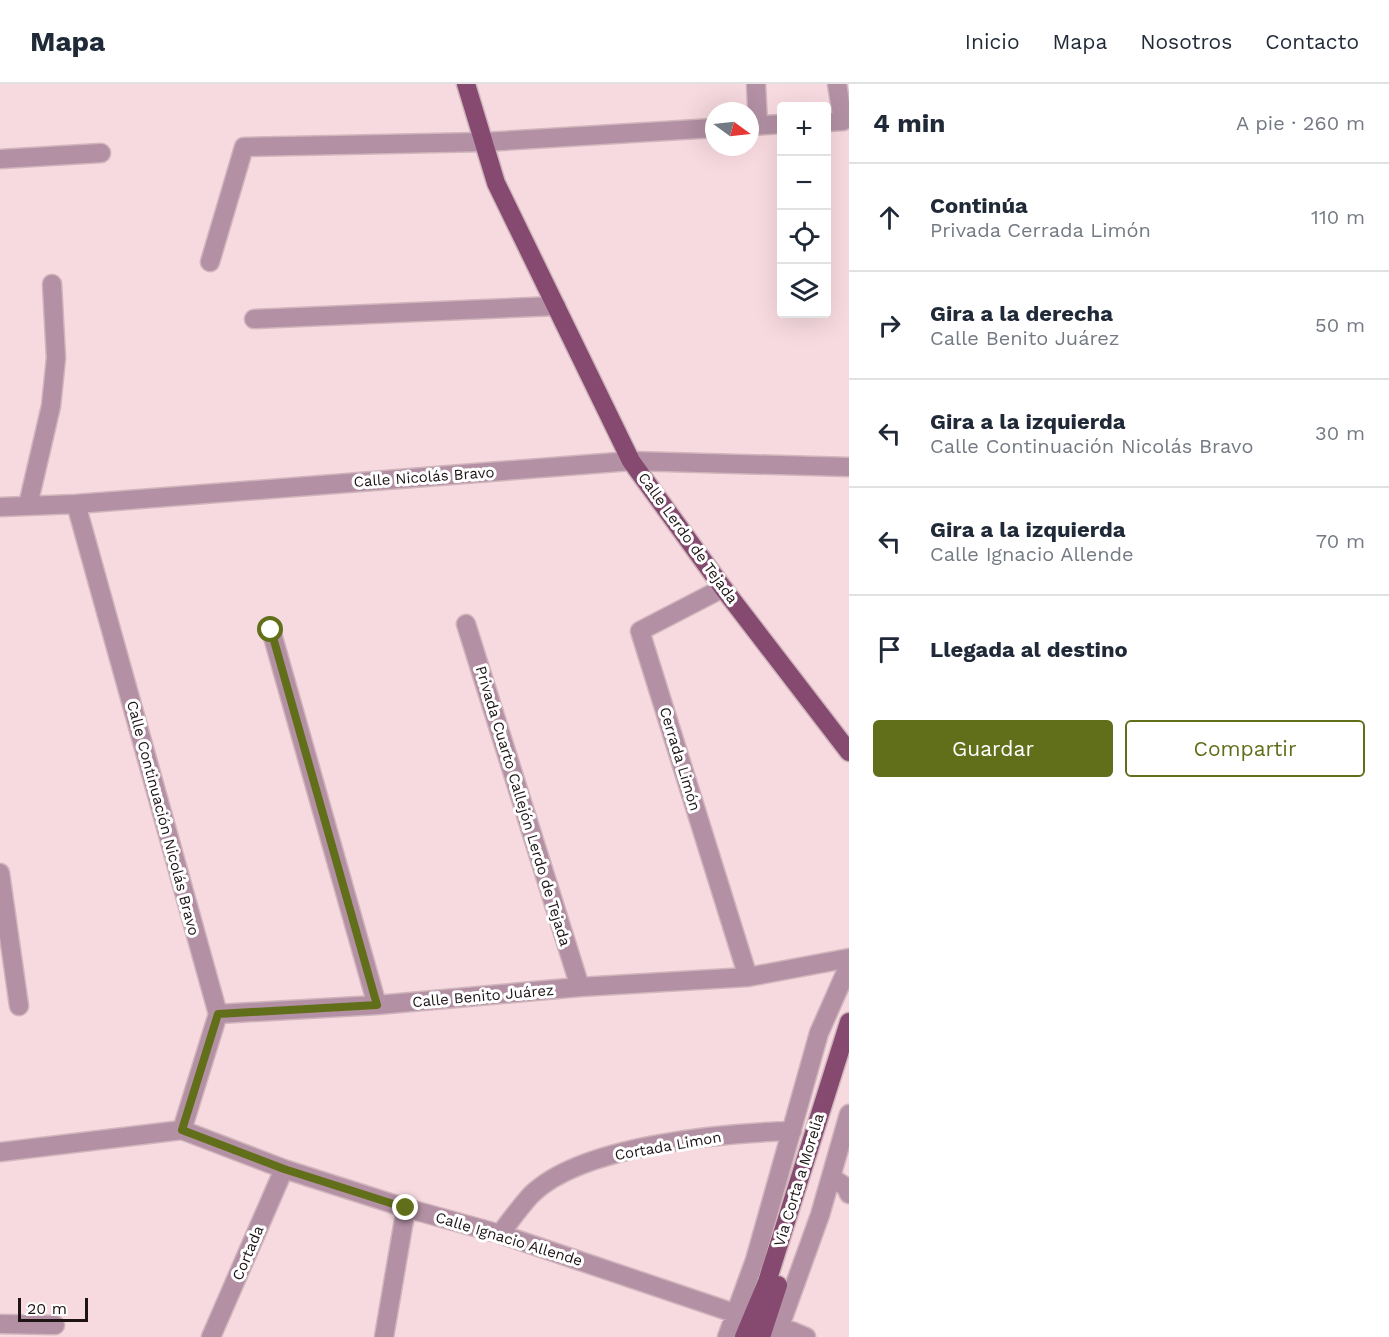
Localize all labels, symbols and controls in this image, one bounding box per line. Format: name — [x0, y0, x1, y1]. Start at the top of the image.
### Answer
text: Mapa — [30, 25, 105, 58]
text: Inicio — [965, 29, 1020, 54]
text: Mapa — [1053, 29, 1107, 54]
text: Nosotros — [1140, 29, 1232, 54]
text: Contacto — [1265, 29, 1359, 54]
north arrow — [705, 102, 759, 156]
map controls — [777, 102, 831, 318]
button: + — [777, 102, 831, 156]
text: 4 min — [873, 108, 945, 138]
text: A pie · 260 m — [1236, 111, 1365, 135]
button: − — [777, 156, 831, 210]
text: Continúa — [930, 193, 1028, 218]
icon: ahead — [873, 201, 906, 234]
text: 110 m — [1311, 205, 1365, 229]
button: locate — [777, 210, 831, 264]
text: Privada Cerrada Limón — [930, 218, 1151, 242]
button: layers — [777, 264, 831, 318]
text: Gira a la derecha — [930, 301, 1113, 326]
icon: right — [873, 309, 906, 342]
text: 50 m — [1315, 313, 1365, 337]
text: Calle Benito Juárez — [930, 326, 1120, 350]
text: Gira a la izquierda — [930, 409, 1126, 434]
icon: left — [873, 417, 906, 450]
text: 30 m — [1315, 421, 1365, 445]
text: Calle Continuación Nicolás Bravo — [930, 434, 1253, 458]
street label: Calle Nicolás Bravo — [353, 463, 495, 491]
street label: Calle Lerdo de Tejada — [634, 469, 742, 608]
text: Gira a la izquierda — [930, 517, 1126, 542]
icon: left — [873, 525, 906, 558]
text: 70 m — [1316, 529, 1365, 553]
text: Calle Ignacio Allende — [930, 542, 1134, 566]
route start — [257, 616, 283, 642]
icon: arrive — [873, 633, 906, 666]
text: Llegada al destino — [930, 637, 1128, 662]
street label: Privada Cuarto Callejón Lerdo de Tejada — [472, 664, 574, 949]
street label: Calle Continuación Nicolás Bravo — [123, 699, 203, 937]
street label: Cerrada Limón — [656, 705, 704, 813]
button: Guardar — [873, 720, 1113, 777]
button: Compartir — [1125, 720, 1365, 777]
street label: Calle Benito Juárez — [411, 981, 555, 1011]
street label: Via Corta a Morelia — [770, 1111, 828, 1249]
street label: Cortada Limon — [613, 1128, 723, 1164]
route end — [392, 1194, 418, 1220]
street label: Calle Ignacio Allende — [433, 1208, 585, 1270]
street label: Cortada — [228, 1222, 268, 1283]
scale bar — [18, 1295, 88, 1322]
text: 20 m — [27, 1299, 67, 1318]

